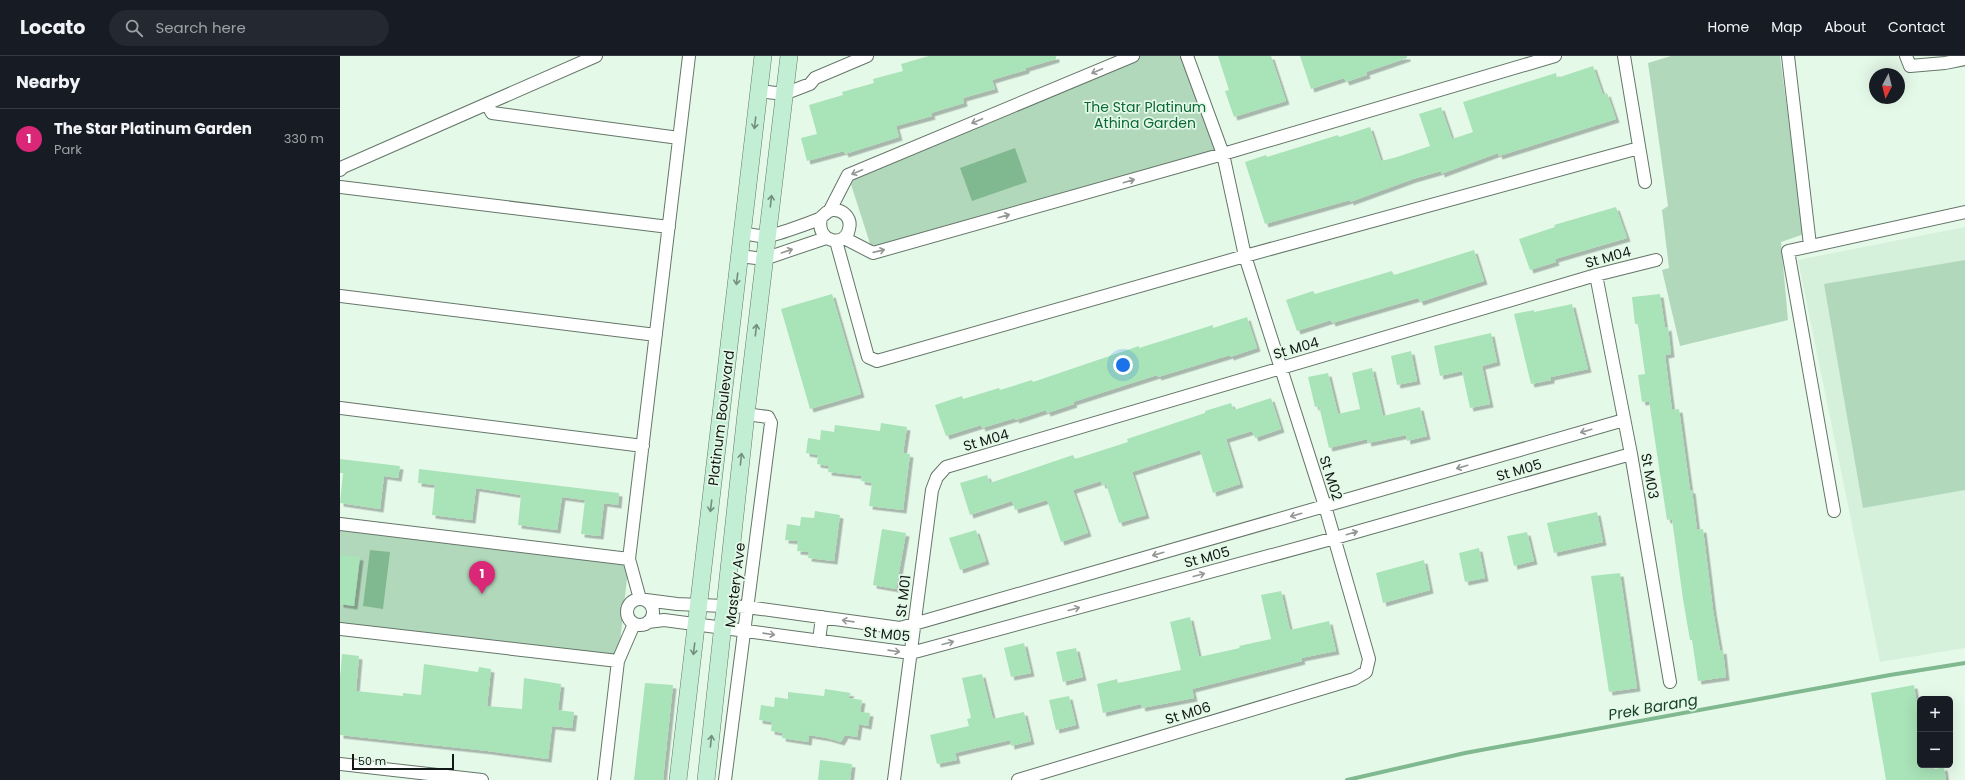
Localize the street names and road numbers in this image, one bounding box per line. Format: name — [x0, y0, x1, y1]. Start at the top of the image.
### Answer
street label: St M04 — [1583, 241, 1633, 273]
street label: St M04 — [1271, 332, 1321, 364]
street label: Platinum Boulevard — [703, 349, 739, 487]
street label: St M04 — [961, 424, 1011, 456]
street label: St M03 — [1636, 452, 1664, 500]
street label: St M02 — [1314, 453, 1348, 503]
street label: St M05 — [1494, 454, 1544, 486]
street label: Mastery Ave — [720, 541, 750, 629]
street label: St M05 — [1182, 541, 1232, 573]
street label: St M01 — [890, 574, 916, 618]
street label: St M05 — [863, 622, 911, 646]
street label: St M06 — [1163, 697, 1213, 729]

